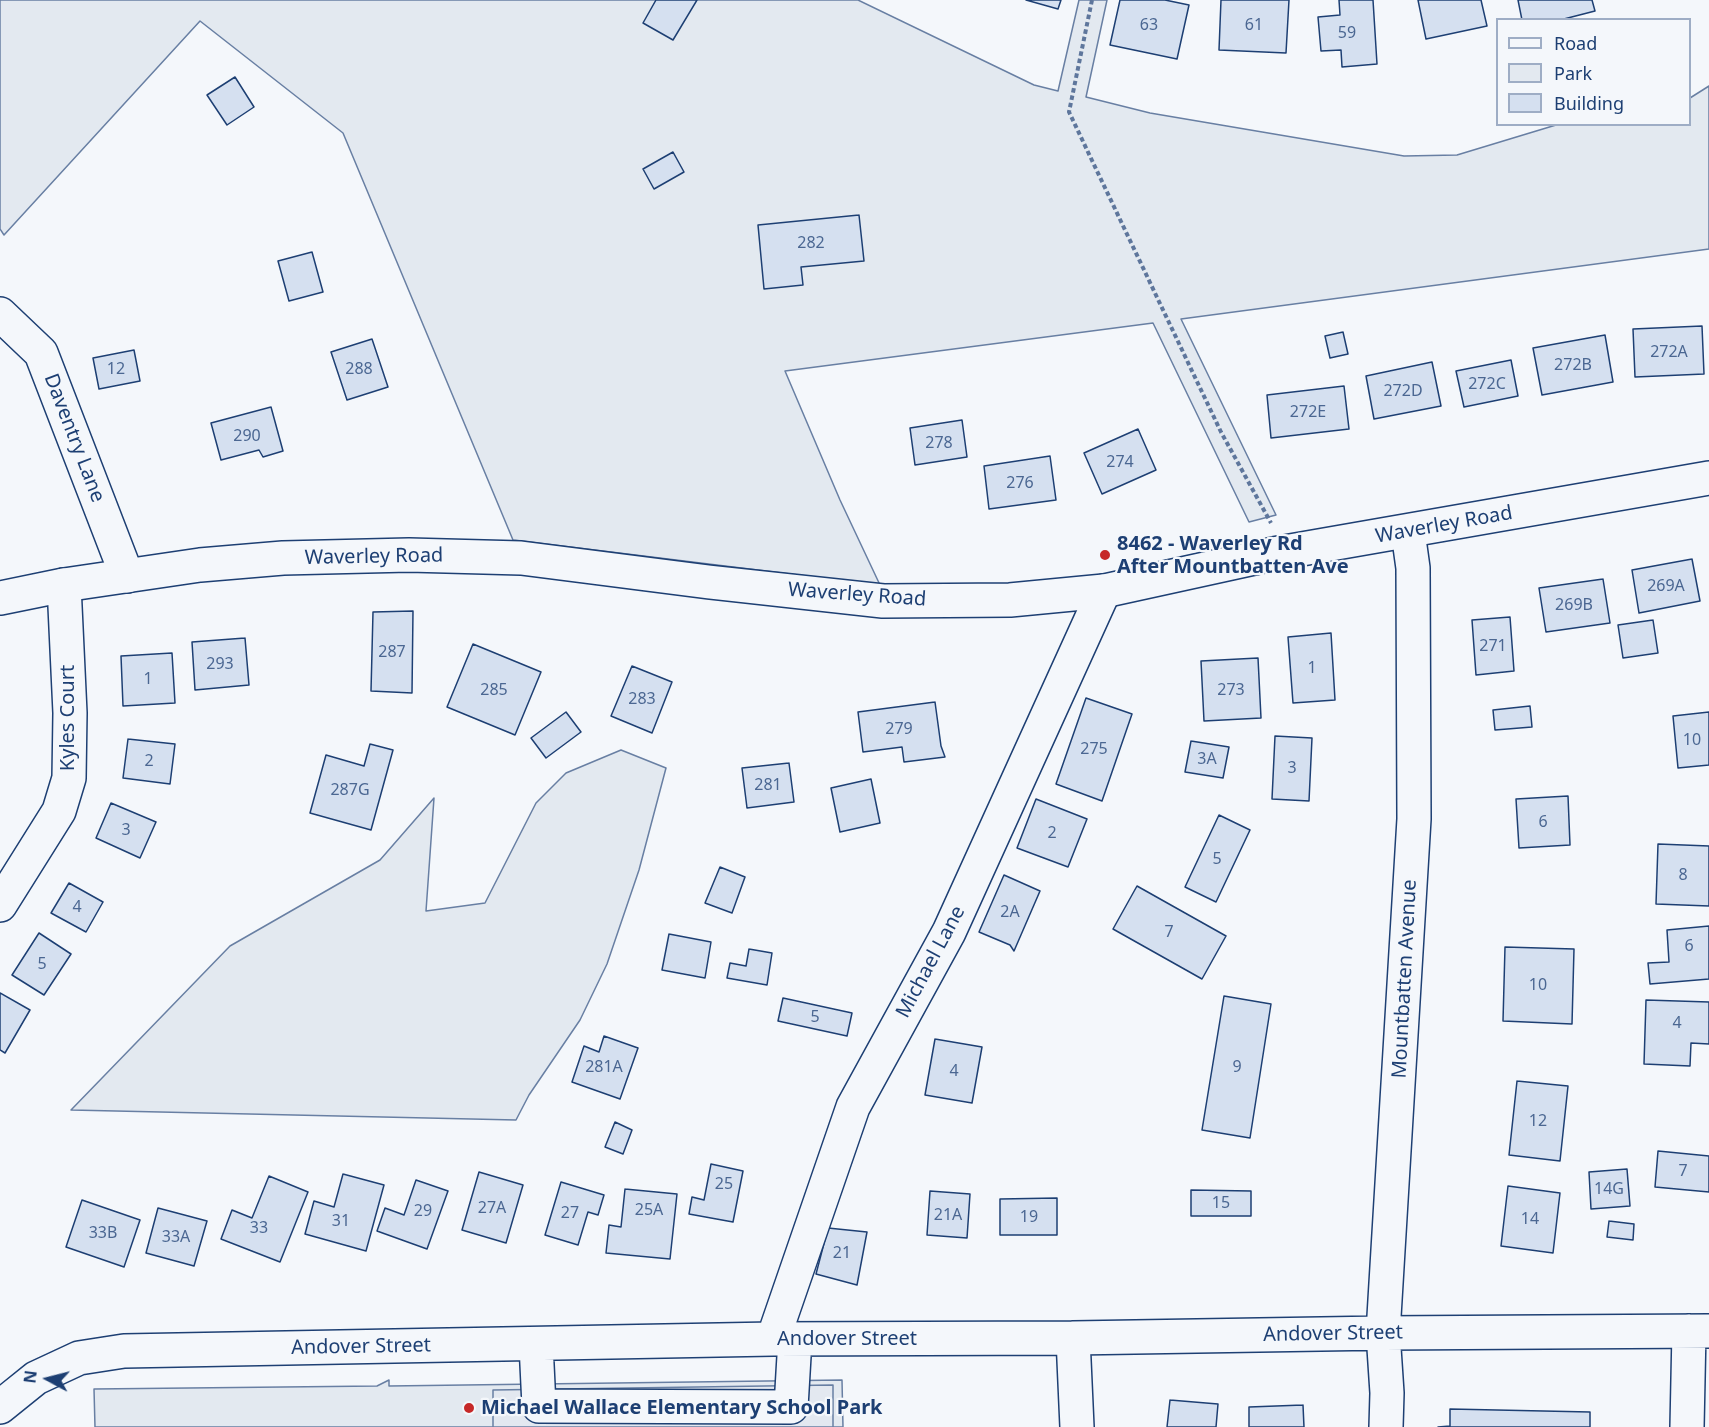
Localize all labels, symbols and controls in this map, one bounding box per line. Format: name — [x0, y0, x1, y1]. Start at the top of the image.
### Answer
house number: 63 — [1140, 15, 1158, 35]
house number: 61 — [1245, 15, 1263, 35]
legend — [1496, 18, 1691, 126]
house number: 59 — [1338, 23, 1356, 43]
text: Road — [1554, 31, 1597, 55]
text: Park — [1554, 61, 1592, 85]
text: Building — [1554, 91, 1624, 115]
house number: 282 — [797, 233, 825, 253]
house number: 272A — [1650, 342, 1688, 362]
house number: 272B — [1554, 355, 1592, 375]
house number: 12 — [107, 359, 125, 379]
house number: 288 — [345, 359, 373, 379]
street label: Daventry Lane — [38, 370, 110, 506]
house number: 272C — [1468, 374, 1506, 394]
house number: 272D — [1383, 381, 1423, 401]
house number: 272E — [1290, 402, 1326, 422]
house number: 290 — [233, 426, 261, 446]
house number: 278 — [925, 433, 953, 453]
house number: 274 — [1106, 452, 1134, 472]
house number: 276 — [1006, 473, 1034, 493]
street label: Waverley Road — [1374, 501, 1514, 549]
place label: 8462 - Waverley Rd After Mountbatten Ave — [1117, 532, 1349, 579]
street label: Waverley Road — [304, 544, 444, 570]
marker: 8462 - Waverley Rd After Mountbatten Ave — [1098, 548, 1112, 562]
house number: 269A — [1647, 576, 1685, 596]
street label: Waverley Road — [787, 578, 927, 612]
house number: 269B — [1555, 595, 1593, 615]
house number: 271 — [1479, 636, 1507, 656]
house number: 287 — [378, 642, 406, 662]
house number: 293 — [206, 654, 234, 674]
house number: 1 — [1307, 658, 1317, 678]
street label: Kyles Court — [56, 665, 80, 771]
house number: 1 — [143, 669, 153, 689]
house number: 285 — [480, 680, 508, 700]
house number: 273 — [1217, 680, 1245, 700]
house number: 283 — [628, 689, 656, 709]
house number: 279 — [885, 719, 913, 739]
house number: 10 — [1683, 730, 1701, 750]
house number: 275 — [1080, 739, 1108, 759]
house number: 3A — [1197, 749, 1217, 769]
house number: 2 — [144, 751, 154, 771]
house number: 3 — [1287, 758, 1297, 778]
house number: 281 — [754, 775, 782, 795]
house number: 287G — [330, 780, 370, 800]
house number: 6 — [1538, 812, 1548, 832]
house number: 3 — [121, 820, 131, 840]
house number: 2 — [1047, 823, 1057, 843]
house number: 5 — [1212, 849, 1222, 869]
house number: 8 — [1678, 865, 1688, 885]
street label: Mountbatten Avenue — [1388, 879, 1422, 1079]
house number: 4 — [72, 897, 82, 917]
street label: Michael Lane — [891, 902, 971, 1022]
house number: 2A — [1000, 902, 1020, 922]
house number: 7 — [1164, 922, 1174, 942]
house number: 6 — [1684, 936, 1694, 956]
house number: 5 — [37, 954, 47, 974]
house number: 10 — [1529, 975, 1547, 995]
house number: 5 — [810, 1007, 820, 1027]
house number: 4 — [1672, 1013, 1682, 1033]
house number: 281A — [585, 1057, 623, 1077]
house number: 9 — [1232, 1057, 1242, 1077]
house number: 4 — [949, 1061, 959, 1081]
house number: 12 — [1529, 1111, 1547, 1131]
house number: 7 — [1678, 1161, 1688, 1181]
house number: 25 — [715, 1174, 733, 1194]
house number: 14G — [1594, 1179, 1624, 1199]
house number: 15 — [1212, 1193, 1230, 1213]
house number: 27A — [478, 1198, 506, 1218]
house number: 25A — [635, 1200, 663, 1220]
house number: 29 — [414, 1201, 432, 1221]
house number: 27 — [561, 1203, 579, 1223]
house number: 21A — [934, 1205, 962, 1225]
house number: 19 — [1020, 1207, 1038, 1227]
house number: 14 — [1521, 1209, 1539, 1229]
house number: 31 — [332, 1211, 350, 1231]
house number: 33 — [250, 1218, 268, 1238]
house number: 33B — [89, 1223, 117, 1243]
house number: 33A — [162, 1227, 190, 1247]
house number: 21 — [833, 1243, 851, 1263]
street label: Andover Street — [1263, 1321, 1403, 1347]
street label: Andover Street — [777, 1327, 917, 1351]
street label: Andover Street — [291, 1334, 431, 1360]
north arrow — [18, 1349, 78, 1409]
text: N — [18, 1369, 42, 1385]
place label: Michael Wallace Elementary School Park — [481, 1396, 883, 1420]
marker: Michael Wallace Elementary School Park — [462, 1401, 476, 1415]

